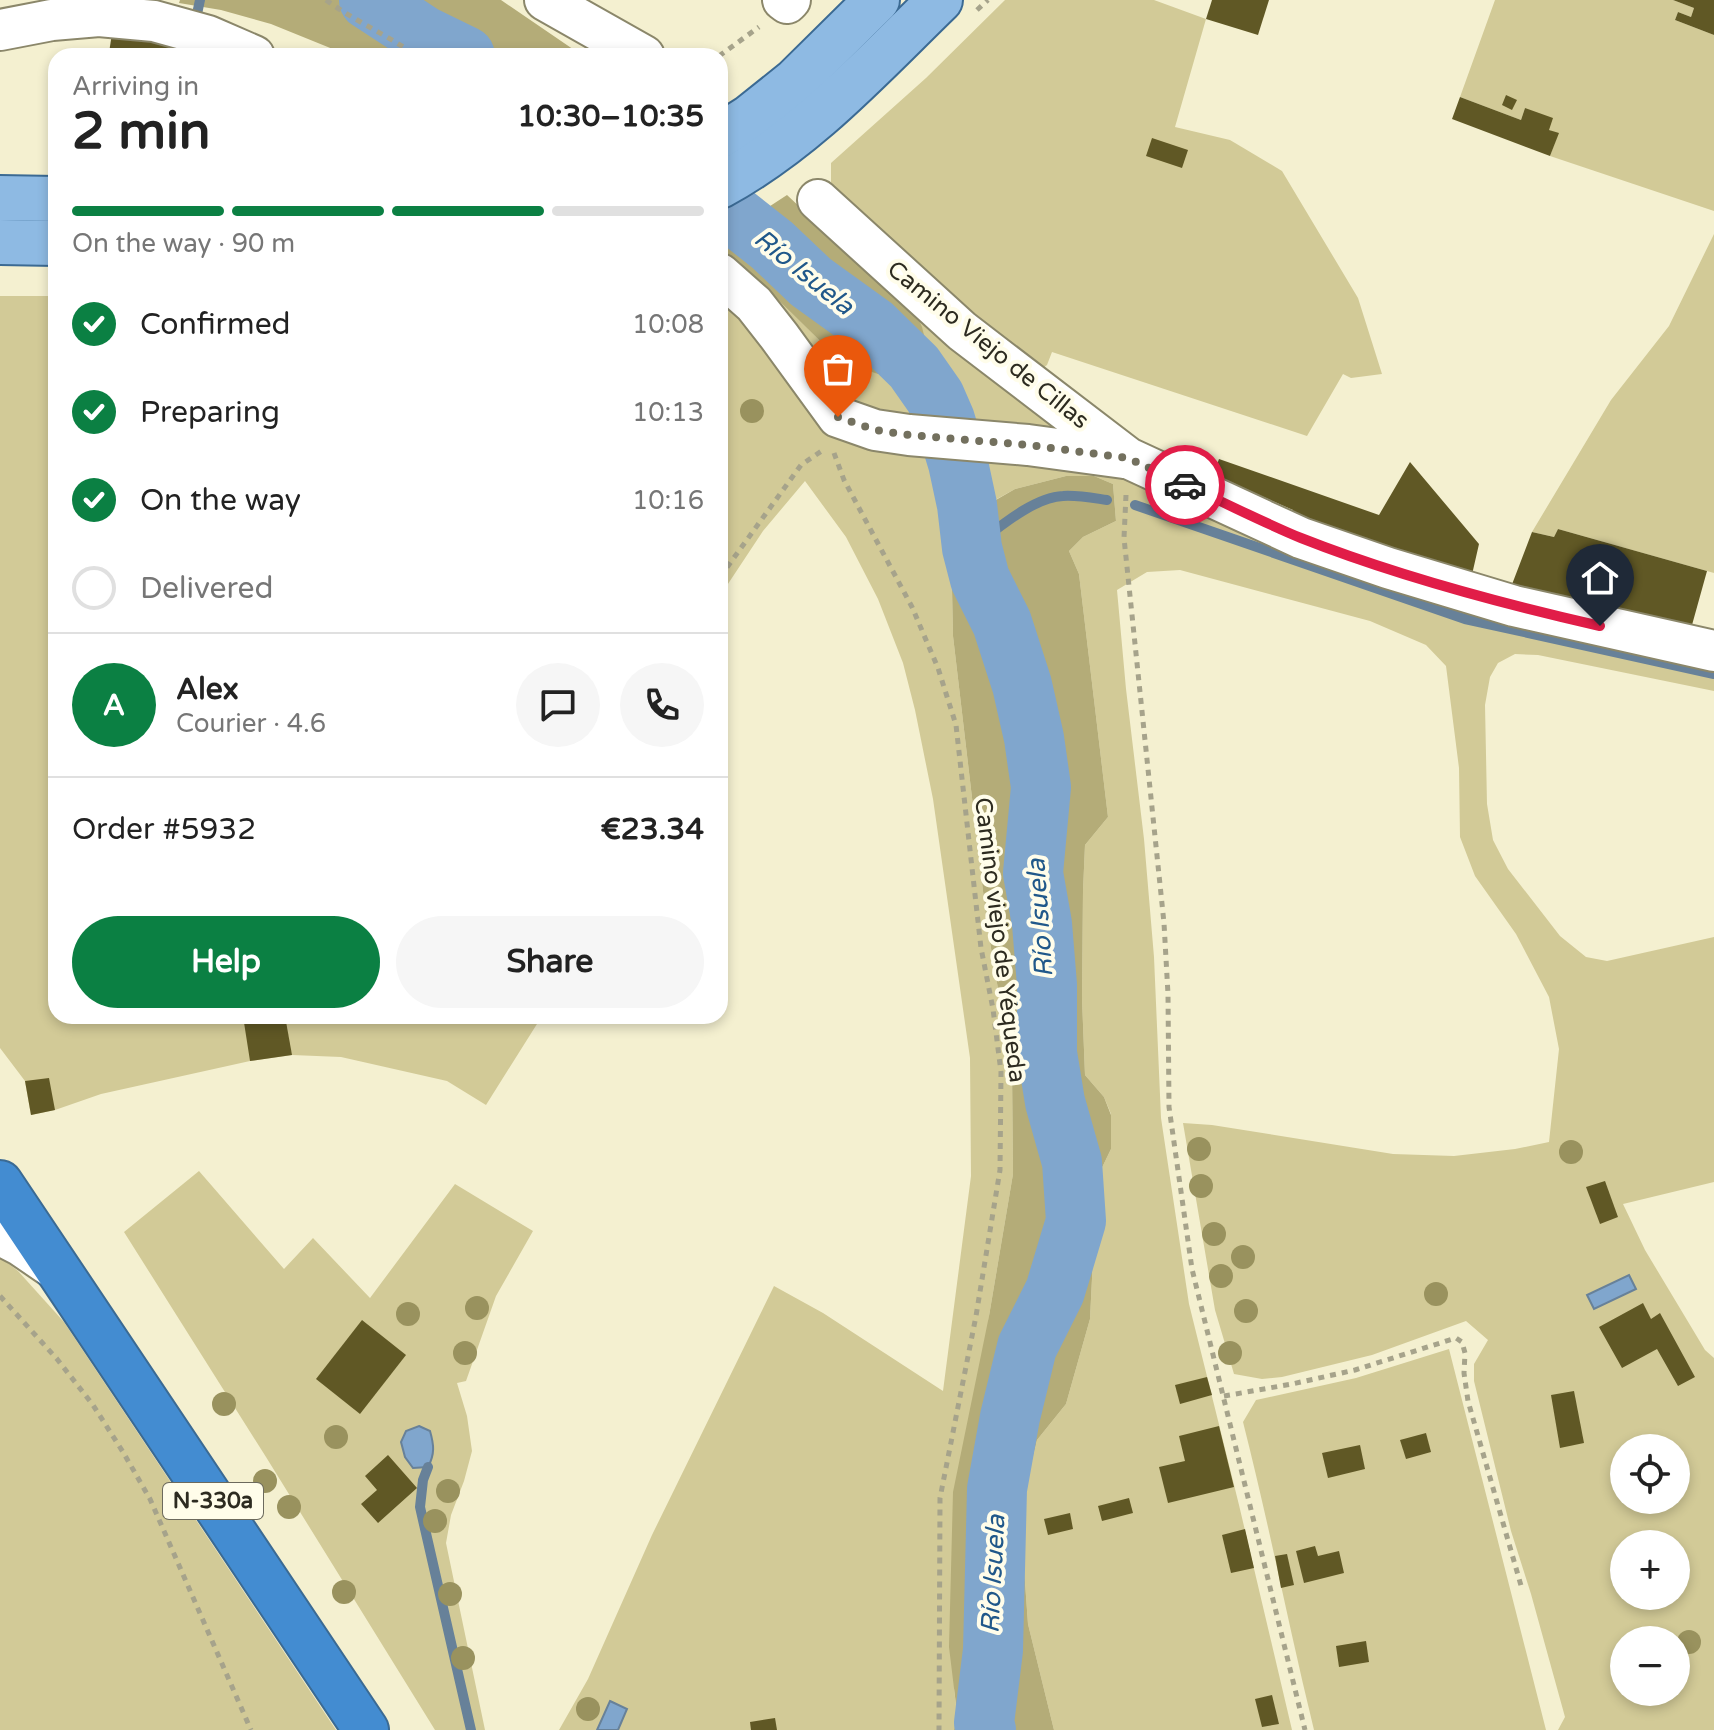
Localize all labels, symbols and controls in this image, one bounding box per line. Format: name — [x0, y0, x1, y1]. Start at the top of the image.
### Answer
text: Arriving in — [72, 71, 199, 102]
text: 10:30–10:35 — [517, 98, 704, 135]
text: 2 min — [72, 100, 211, 163]
water label: Río Isuela — [748, 223, 861, 322]
text: On the way · 90 m — [72, 228, 295, 259]
street label: Camino Viejo de Cillas — [881, 255, 1095, 435]
icon: check — [72, 302, 116, 346]
text: Confirmed — [140, 306, 291, 343]
text: 10:08 — [632, 309, 704, 340]
pin — [804, 335, 872, 417]
icon: bag — [816, 347, 860, 391]
icon: check — [72, 390, 116, 434]
text: Preparing — [140, 394, 280, 431]
text: 10:13 — [632, 397, 704, 428]
courier — [1145, 445, 1225, 525]
icon: car — [1163, 463, 1207, 507]
icon: check — [72, 478, 116, 522]
text: On the way — [140, 482, 301, 519]
text: 10:16 — [632, 485, 704, 516]
pin — [1566, 544, 1634, 626]
icon: home — [1578, 556, 1622, 600]
text: Delivered — [140, 570, 274, 607]
button: chat — [516, 663, 600, 747]
button: phone — [620, 663, 704, 747]
text: Alex — [176, 671, 239, 708]
text: A — [103, 687, 125, 724]
text: Courier · 4.6 — [176, 708, 326, 739]
street label: Camino viejo de Yéqueda — [968, 796, 1032, 1084]
text: Order #5932 — [72, 811, 256, 848]
text: €23.34 — [600, 811, 704, 848]
water label: Río Isuela — [1020, 856, 1060, 978]
button: Help — [72, 916, 380, 1008]
button: Share — [396, 916, 704, 1008]
map controls — [1610, 1434, 1690, 1706]
button: locate — [1610, 1434, 1690, 1514]
road number: N-330a — [163, 1483, 263, 1519]
water label: Río Isuela — [974, 1512, 1012, 1634]
button: + — [1610, 1530, 1690, 1610]
button: − — [1610, 1626, 1690, 1706]

